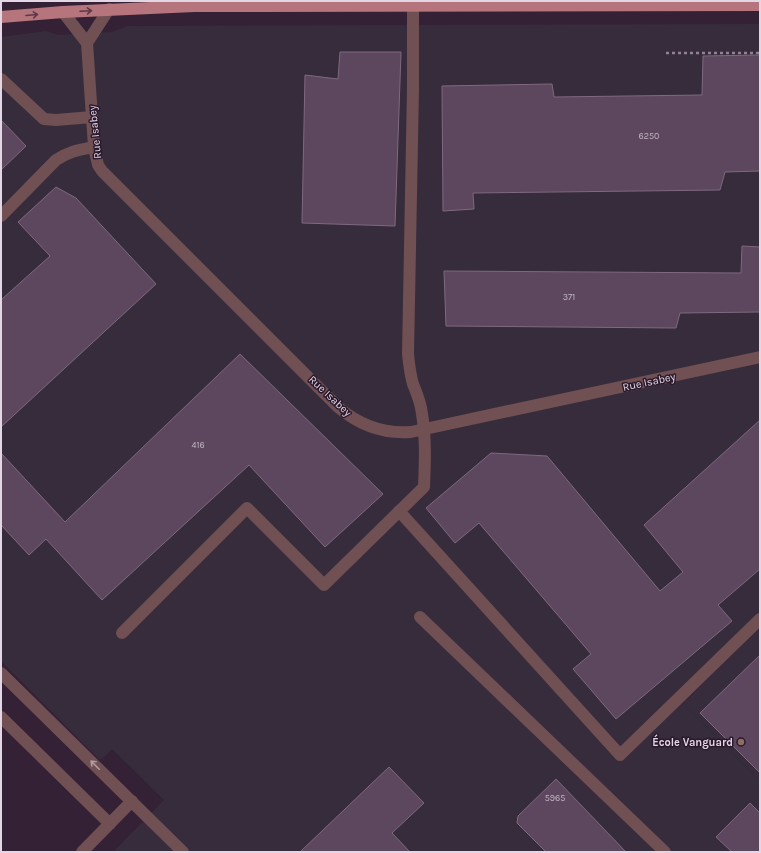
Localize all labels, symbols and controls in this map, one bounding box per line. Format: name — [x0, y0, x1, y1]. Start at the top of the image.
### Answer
one-way arrow — [79, 7, 92, 14]
one-way arrow — [25, 11, 38, 18]
street label: Rue Isabey — [86, 105, 104, 159]
house number: 6250 — [639, 131, 659, 141]
house number: 371 — [563, 292, 575, 302]
street label: Rue Isabey — [621, 370, 677, 394]
street label: Rue Isabey — [306, 373, 354, 419]
house number: 416 — [191, 440, 205, 450]
place label: École Vanguard — [652, 734, 733, 749]
marker: École Vanguard — [736, 737, 746, 747]
one-way arrow — [90, 760, 100, 770]
house number: 5965 — [545, 793, 565, 803]

